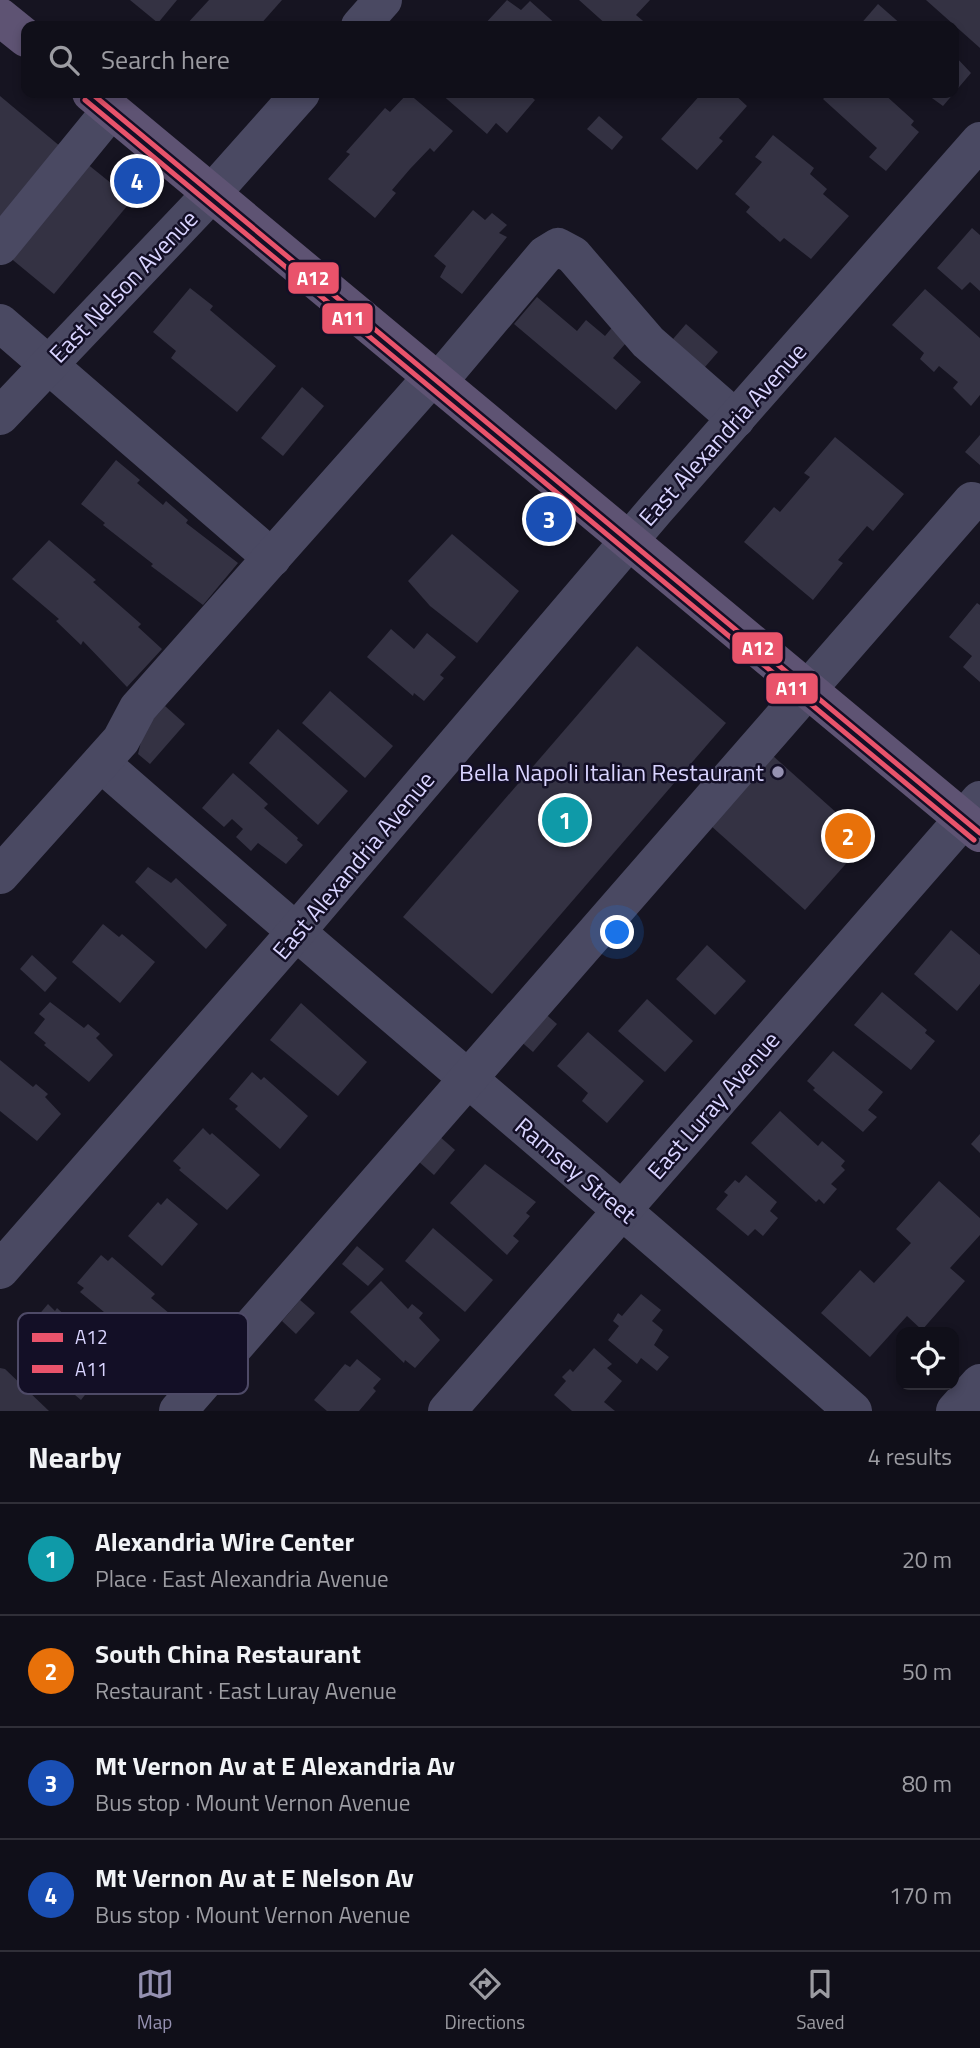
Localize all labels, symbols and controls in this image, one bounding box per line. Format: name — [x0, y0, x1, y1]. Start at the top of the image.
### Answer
search box — [21, 21, 959, 98]
text: Search here — [101, 40, 230, 79]
icon: search — [45, 41, 83, 79]
pin: 4 — [114, 155, 160, 207]
street label: East Nelson Avenue — [40, 201, 206, 371]
line badge: A12 — [287, 261, 340, 295]
text: A12 — [297, 263, 329, 292]
line badge: A11 — [321, 302, 374, 335]
text: A11 — [332, 303, 364, 332]
street label: East Alexandria Avenue — [630, 334, 814, 534]
pin: 3 — [526, 493, 572, 545]
line badge: A12 — [731, 631, 784, 665]
text: A12 — [742, 633, 774, 662]
line badge: A11 — [765, 672, 819, 705]
text: A11 — [776, 673, 808, 702]
place label: Bella Napoli Italian Restaurant — [459, 754, 765, 790]
street label: East Alexandria Avenue — [263, 763, 443, 967]
marker: Bella Napoli Italian Restaurant — [770, 764, 786, 780]
pin: 1 — [542, 794, 588, 846]
pin: 2 — [825, 810, 871, 862]
your location — [600, 915, 634, 949]
street label: East Luray Avenue — [638, 1023, 788, 1187]
street label: Ramsey Street — [507, 1108, 645, 1232]
legend — [18, 1313, 248, 1394]
text: A12 — [75, 1322, 108, 1351]
map controls — [896, 1327, 959, 1390]
button: locate — [896, 1327, 959, 1390]
text: A11 — [75, 1354, 108, 1383]
text: Nearby — [28, 1434, 121, 1480]
text: 4 results — [868, 1439, 952, 1474]
text: Alexandria Wire Center — [95, 1522, 354, 1561]
text: 1 — [45, 1542, 57, 1577]
text: 20 m — [902, 1542, 952, 1577]
text: Place · East Alexandria Avenue — [95, 1561, 389, 1596]
text: South China Restaurant — [95, 1634, 361, 1673]
text: 2 — [45, 1654, 57, 1689]
text: 50 m — [902, 1654, 952, 1689]
text: Restaurant · East Luray Avenue — [95, 1673, 397, 1708]
text: Mt Vernon Av at E Alexandria Av — [95, 1746, 455, 1785]
text: 3 — [45, 1766, 57, 1801]
text: 80 m — [902, 1766, 952, 1801]
text: Bus stop · Mount Vernon Avenue — [95, 1785, 410, 1820]
text: Mt Vernon Av at E Nelson Av — [95, 1858, 414, 1897]
text: 4 — [45, 1878, 57, 1913]
text: 170 m — [889, 1878, 952, 1913]
text: Bus stop · Mount Vernon Avenue — [95, 1897, 410, 1932]
tab: Map — [136, 1965, 174, 2036]
tab: Directions — [445, 1965, 525, 2036]
tab: Saved — [796, 1965, 844, 2036]

